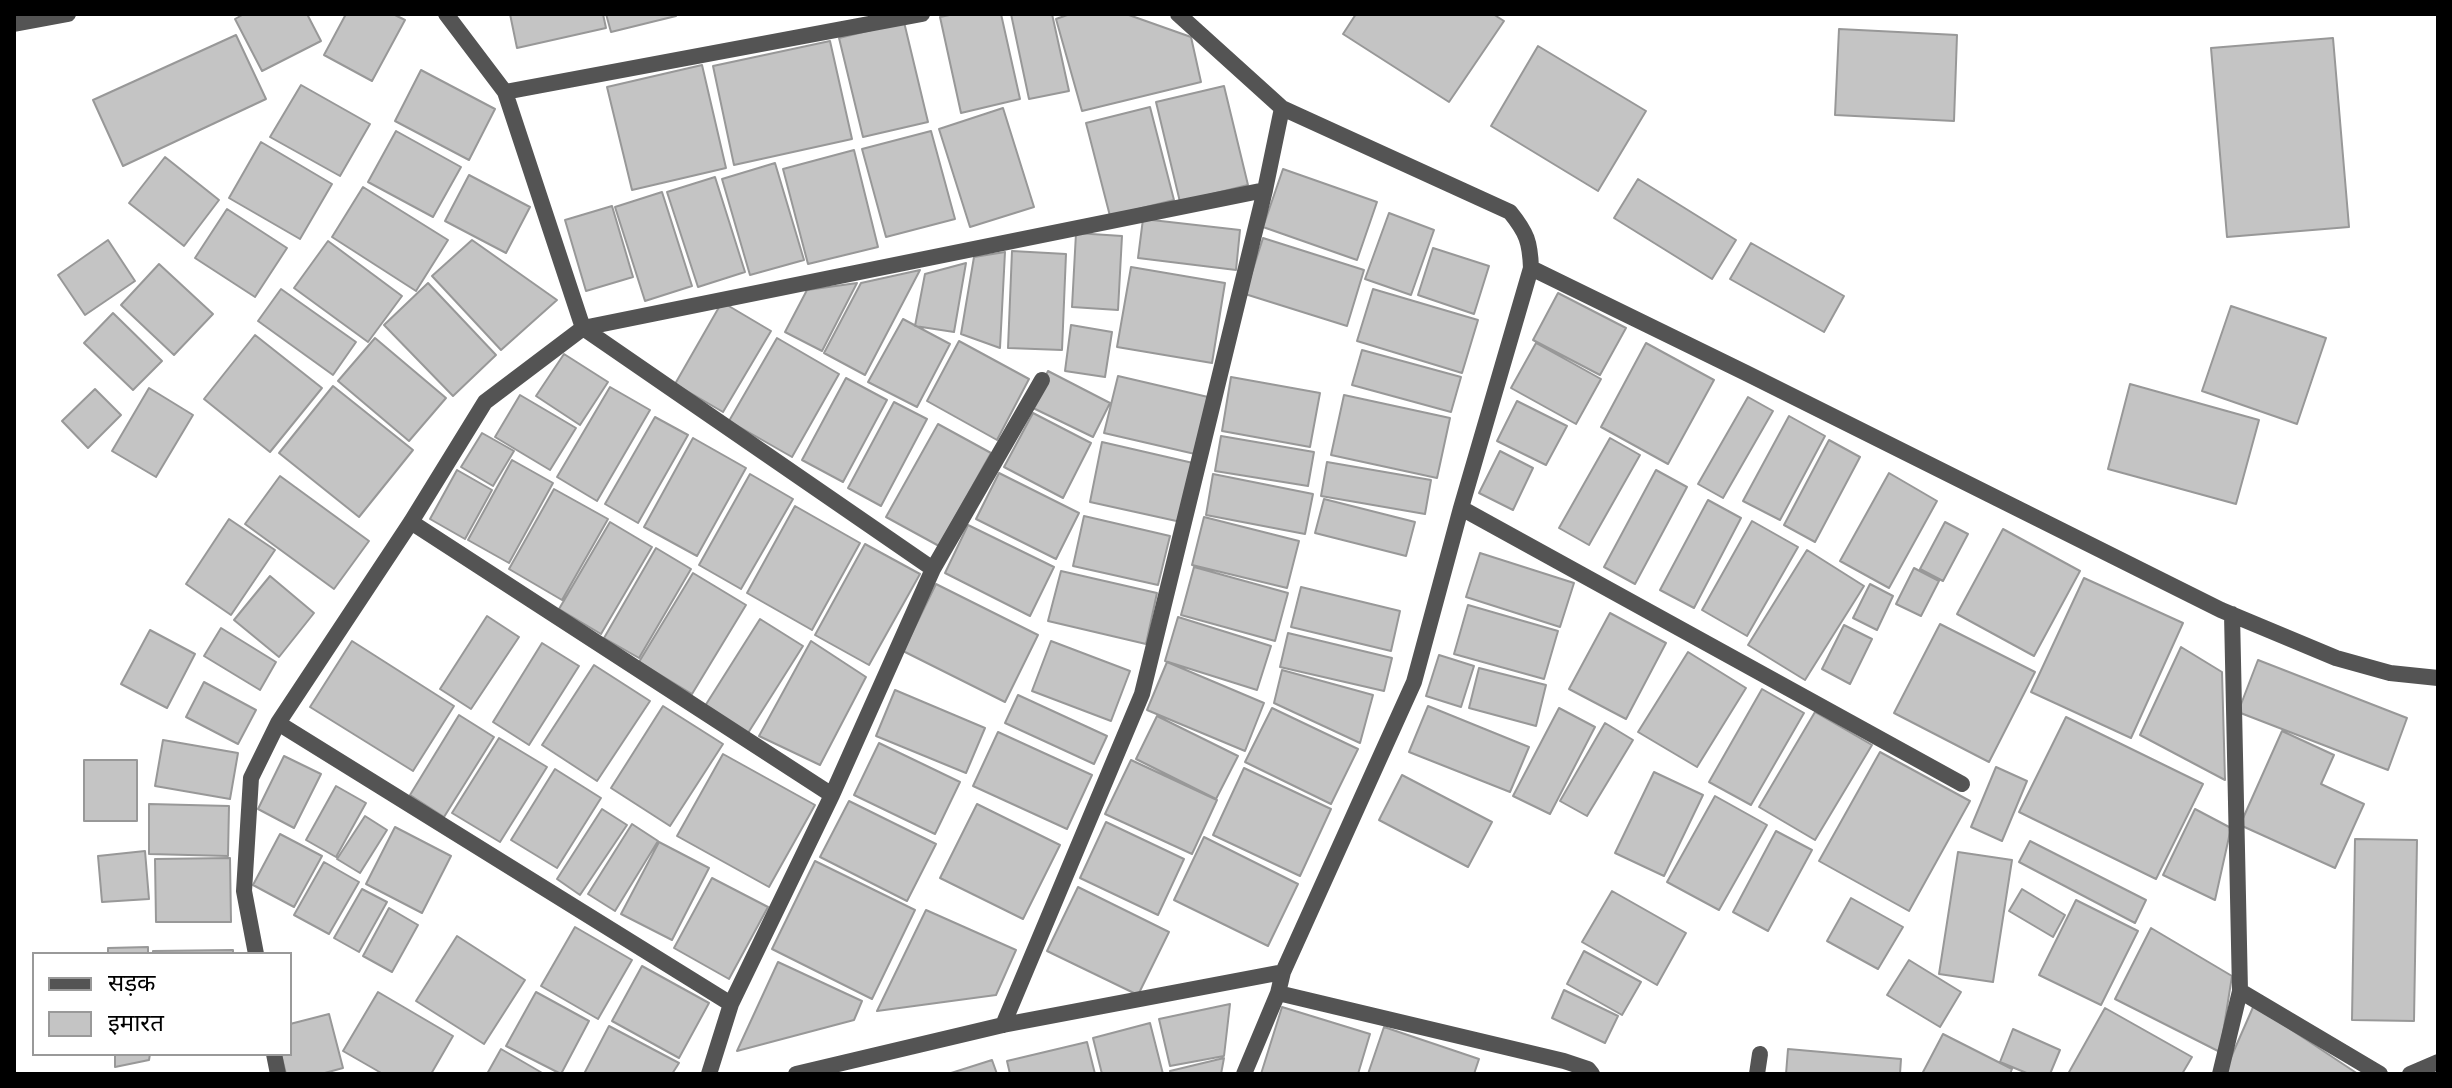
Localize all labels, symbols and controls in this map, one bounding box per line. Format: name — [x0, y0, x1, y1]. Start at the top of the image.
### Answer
legend — [32, 952, 292, 1056]
text: सड़क — [108, 968, 156, 997]
text: इमारत — [108, 1008, 164, 1037]

